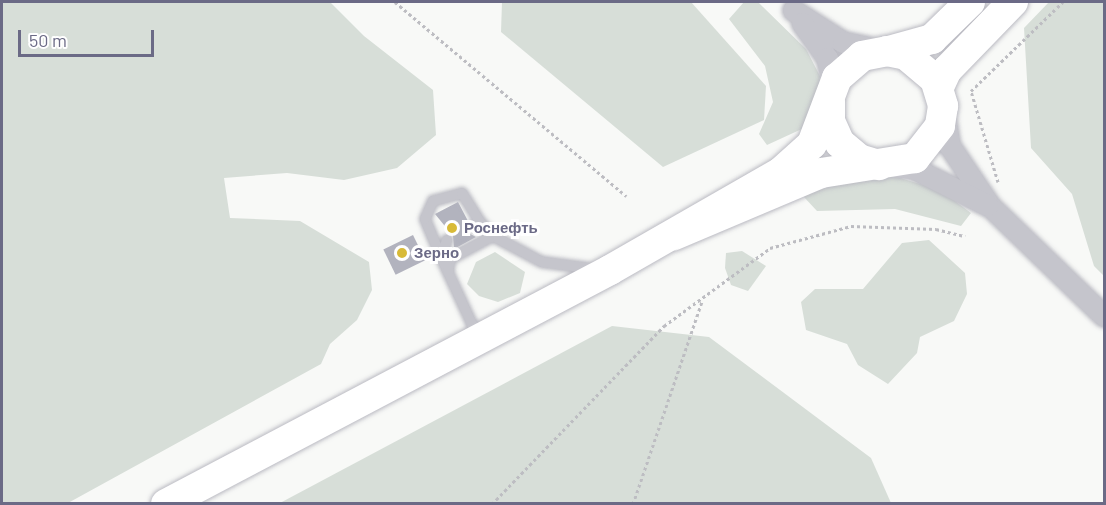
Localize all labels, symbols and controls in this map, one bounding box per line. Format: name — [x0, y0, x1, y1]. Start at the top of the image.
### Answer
scale bar — [21, 18, 158, 56]
text: 50 m — [29, 29, 67, 51]
place label: Роснефть — [464, 219, 538, 237]
marker: Роснефть — [445, 221, 459, 235]
place label: Зерно — [414, 244, 459, 262]
marker: Зерно — [395, 246, 409, 260]

